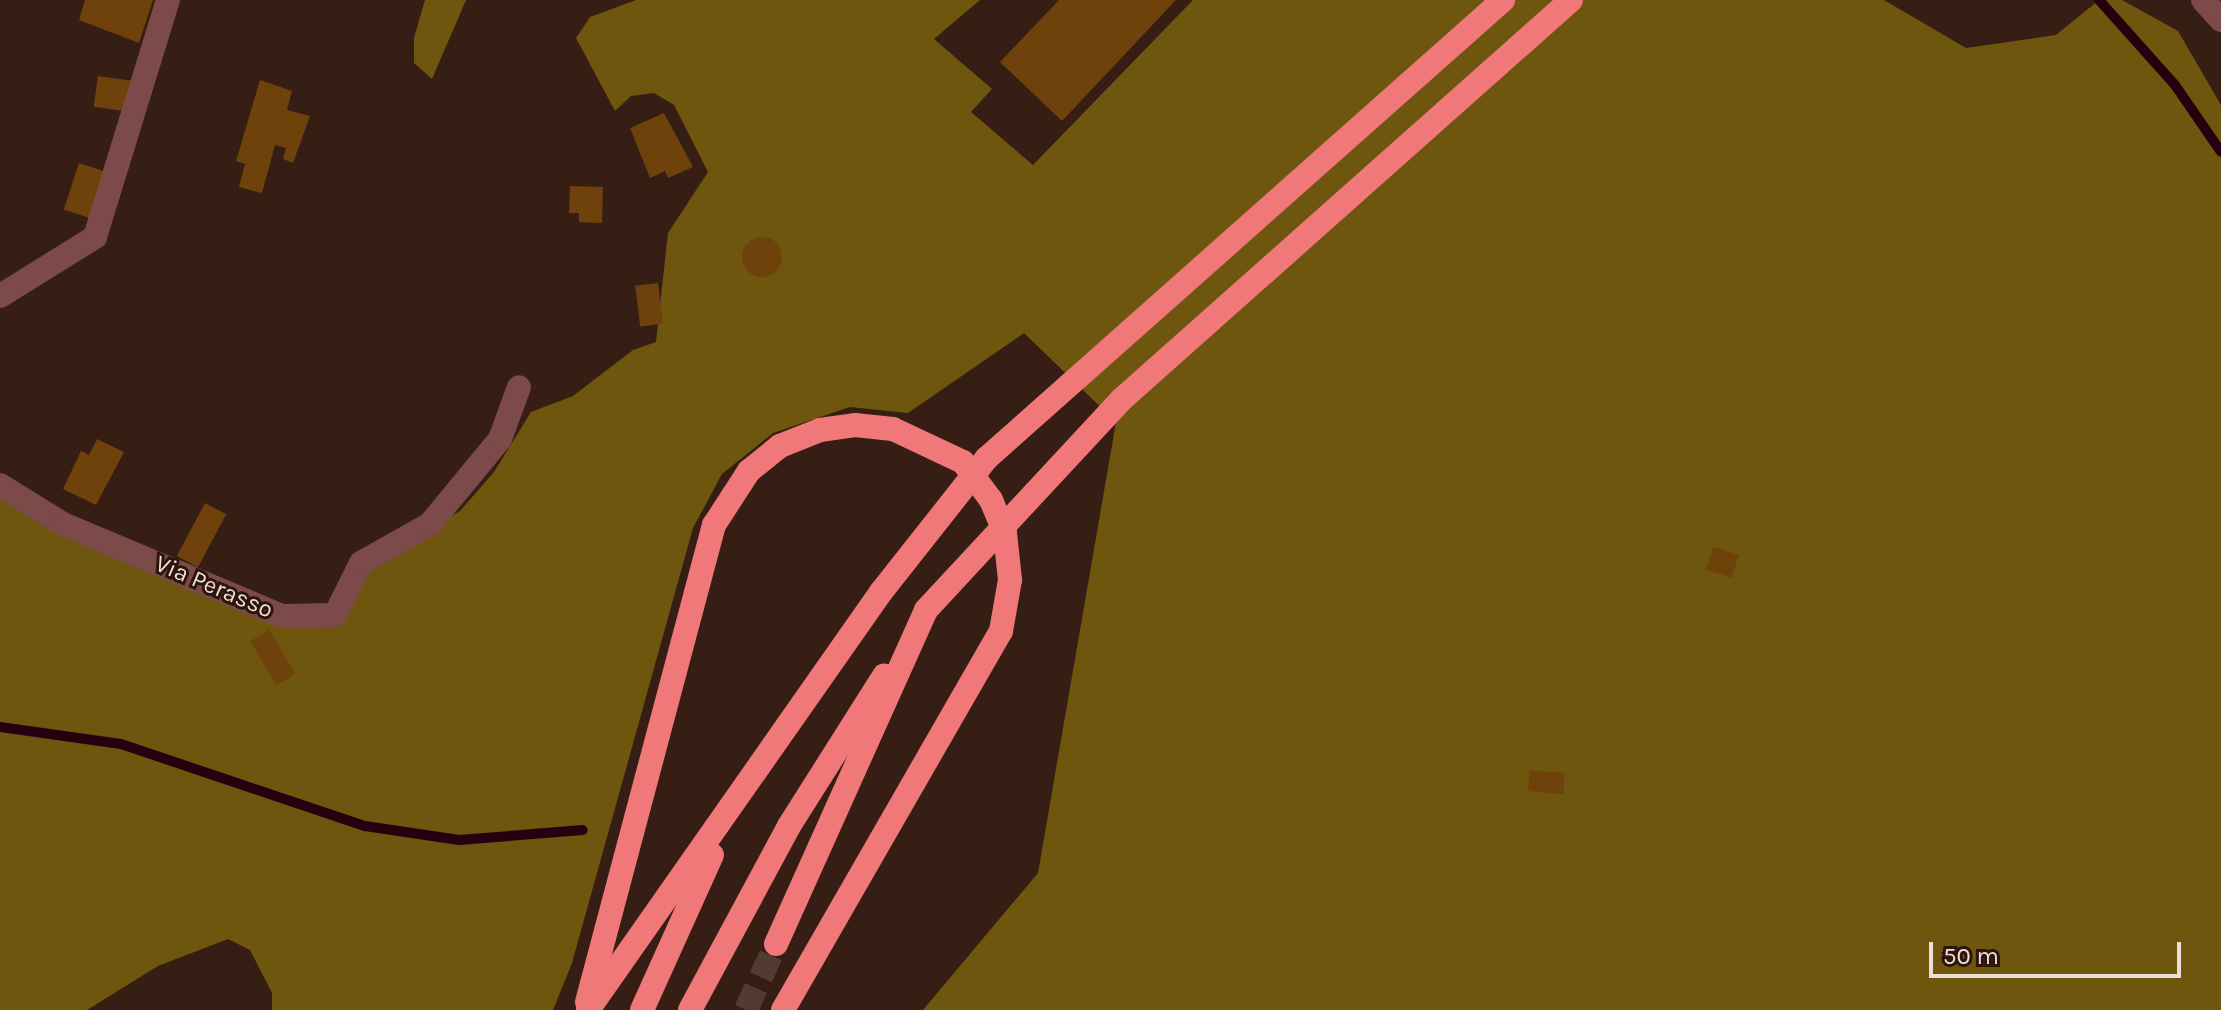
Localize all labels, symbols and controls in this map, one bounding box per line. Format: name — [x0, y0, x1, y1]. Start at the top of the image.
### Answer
street label: Via Perasso — [151, 549, 277, 625]
scale bar — [1933, 926, 2185, 976]
text: 50 m — [1943, 942, 1999, 970]

